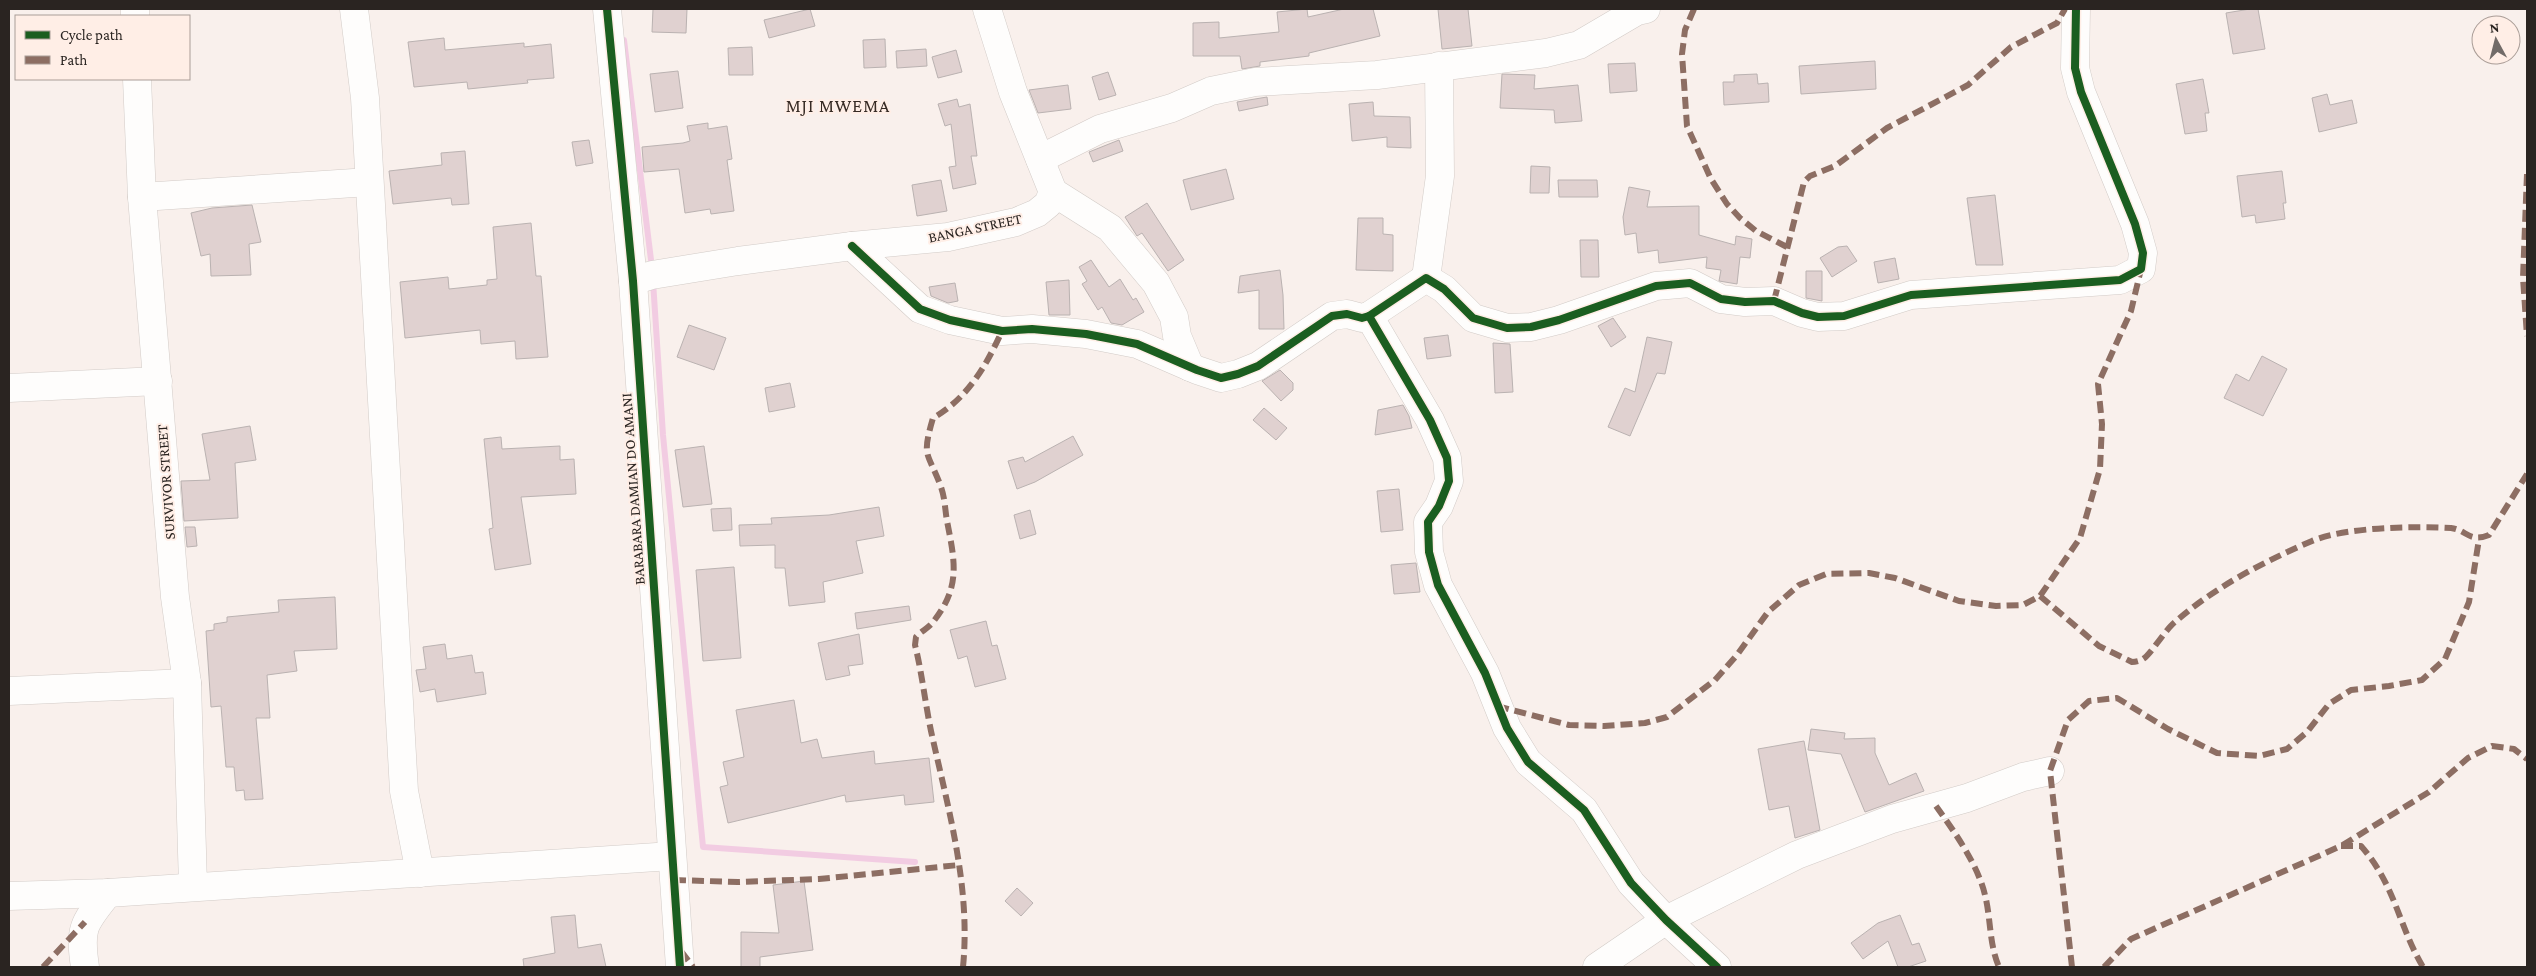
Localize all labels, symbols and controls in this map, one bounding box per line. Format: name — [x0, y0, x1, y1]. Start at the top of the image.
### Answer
legend — [15, 15, 190, 80]
north arrow — [2471, 15, 2521, 65]
text: N — [2489, 19, 2501, 36]
text: Cycle path — [60, 27, 123, 44]
text: Path — [60, 52, 87, 68]
district label: MJI MWEMA — [786, 96, 890, 116]
street label: BANGA STREET — [927, 210, 1023, 246]
street label: BARABARA DAMIAN DO AMANI — [618, 392, 648, 586]
street label: SURVIVOR STREET — [154, 424, 178, 540]

